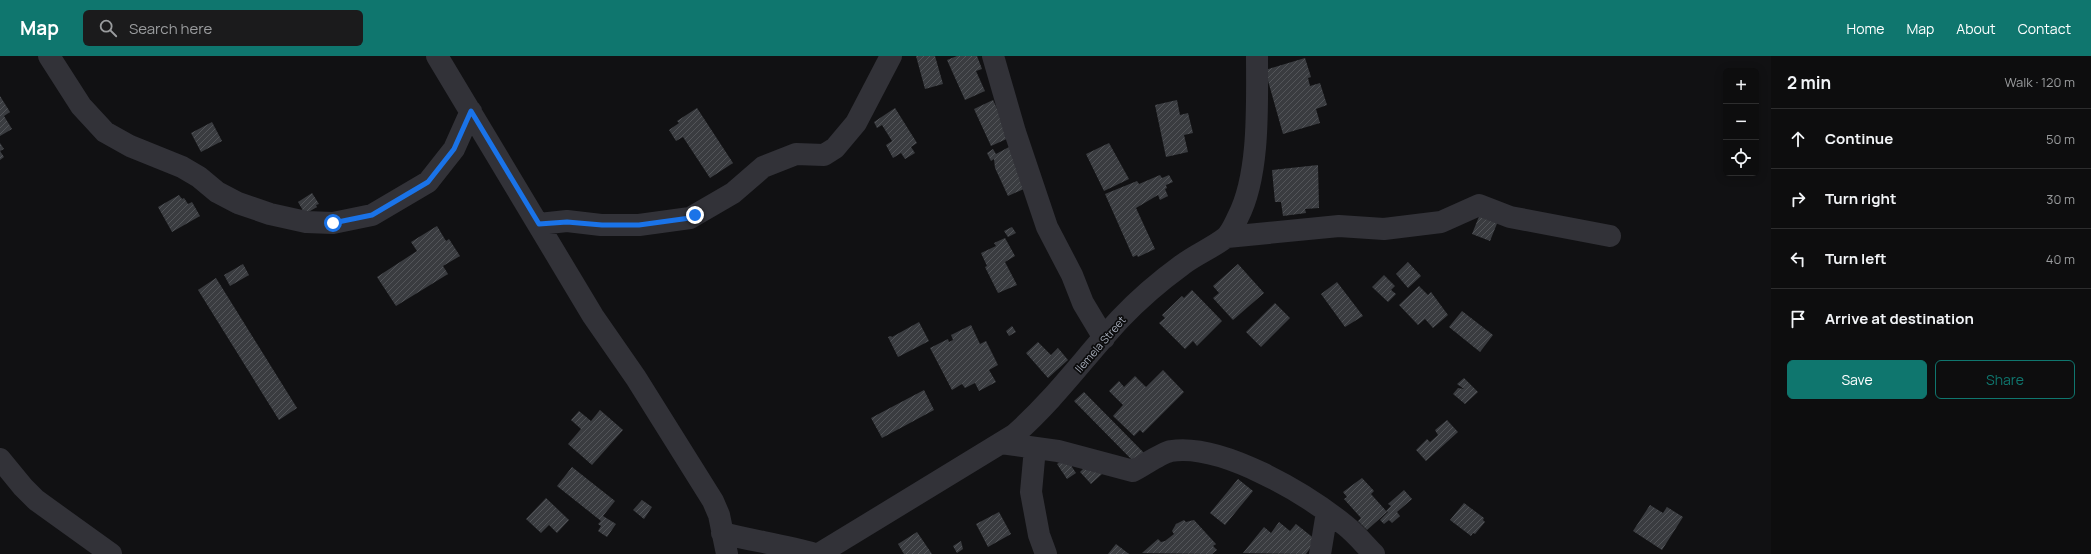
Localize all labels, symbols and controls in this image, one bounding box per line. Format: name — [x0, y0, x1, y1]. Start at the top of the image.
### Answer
search box — [83, 10, 363, 46]
text: Map — [20, 15, 59, 41]
icon: search — [97, 17, 119, 39]
text: Search here — [129, 18, 212, 39]
text: Home — [1847, 19, 1884, 38]
text: Map — [1906, 19, 1934, 38]
text: About — [1956, 19, 1996, 38]
text: Contact — [2018, 19, 2071, 38]
map controls — [1723, 68, 1759, 176]
button: + — [1723, 68, 1759, 104]
text: 2 min — [1787, 71, 1831, 94]
text: Walk · 120 m — [2005, 73, 2075, 91]
button: − — [1723, 104, 1759, 140]
icon: ahead — [1787, 128, 1809, 150]
text: Continue — [1825, 128, 1893, 149]
text: 50 m — [2046, 130, 2075, 148]
button: locate — [1723, 140, 1759, 176]
icon: right — [1787, 188, 1809, 210]
text: Turn right — [1825, 188, 1896, 209]
text: 30 m — [2046, 190, 2075, 208]
route end — [686, 206, 704, 224]
route start — [324, 214, 342, 232]
icon: left — [1787, 248, 1809, 270]
text: Turn left — [1825, 248, 1887, 269]
text: 40 m — [2046, 250, 2075, 268]
icon: arrive — [1787, 308, 1809, 330]
text: Arrive at destination — [1825, 308, 1974, 329]
street label: Ilemela Street — [1071, 313, 1129, 375]
button: Save — [1787, 360, 1927, 399]
button: Share — [1935, 360, 2075, 399]

